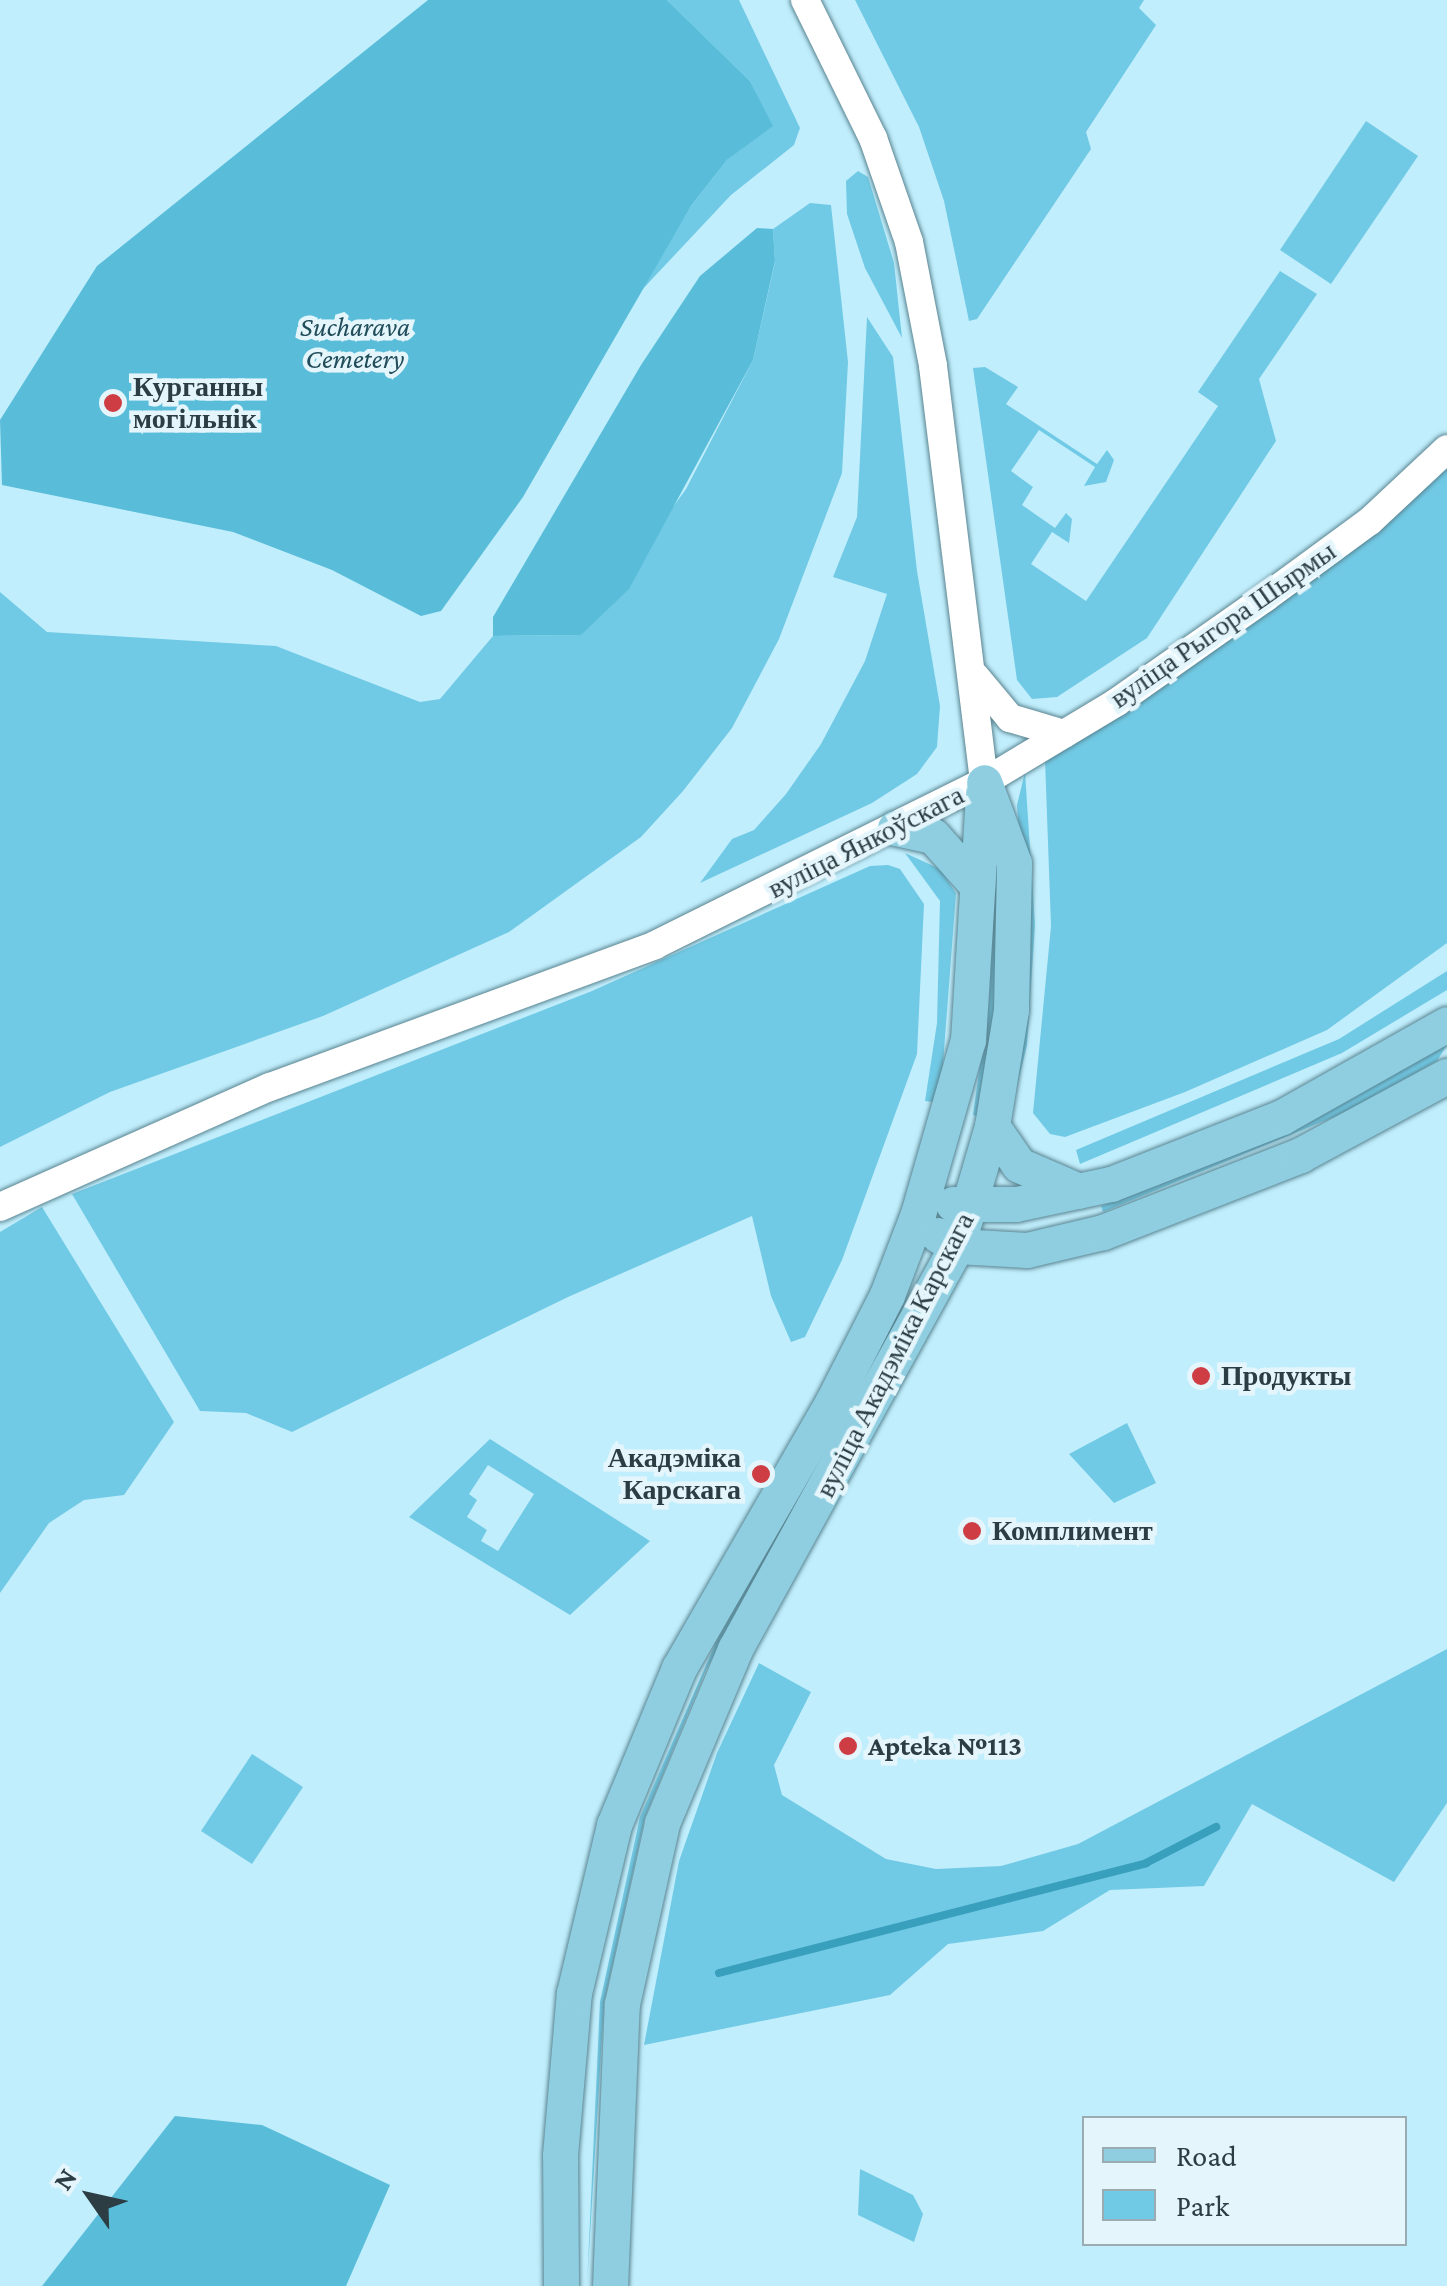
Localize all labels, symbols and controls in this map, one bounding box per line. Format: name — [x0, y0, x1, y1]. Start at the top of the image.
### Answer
park label: Sucharava Cemetery — [300, 310, 410, 376]
place label: Курганны могільнік — [133, 370, 263, 436]
marker: Курганны могільнік — [102, 392, 124, 414]
street label: вуліца Рыгора Шырмы — [1104, 535, 1342, 715]
street label: вуліца Янкоўскага — [762, 778, 970, 906]
street label: вуліца Акадэміка Карскага — [809, 1207, 981, 1503]
place label: Продукты — [1221, 1359, 1351, 1393]
marker: Продукты — [1190, 1365, 1212, 1387]
place label: Акадэміка Карскага — [608, 1441, 741, 1507]
marker: Акадэміка Карскага — [750, 1463, 772, 1485]
place label: Комплимент — [992, 1514, 1153, 1548]
marker: Комплимент — [961, 1520, 983, 1542]
place label: Apteka №113 — [868, 1729, 1022, 1763]
marker: Apteka №113 — [837, 1735, 859, 1757]
legend — [1082, 2116, 1407, 2246]
text: Road — [1176, 2139, 1237, 2172]
north arrow — [40, 2146, 140, 2246]
text: N — [47, 2162, 83, 2196]
text: Park — [1176, 2189, 1229, 2222]

